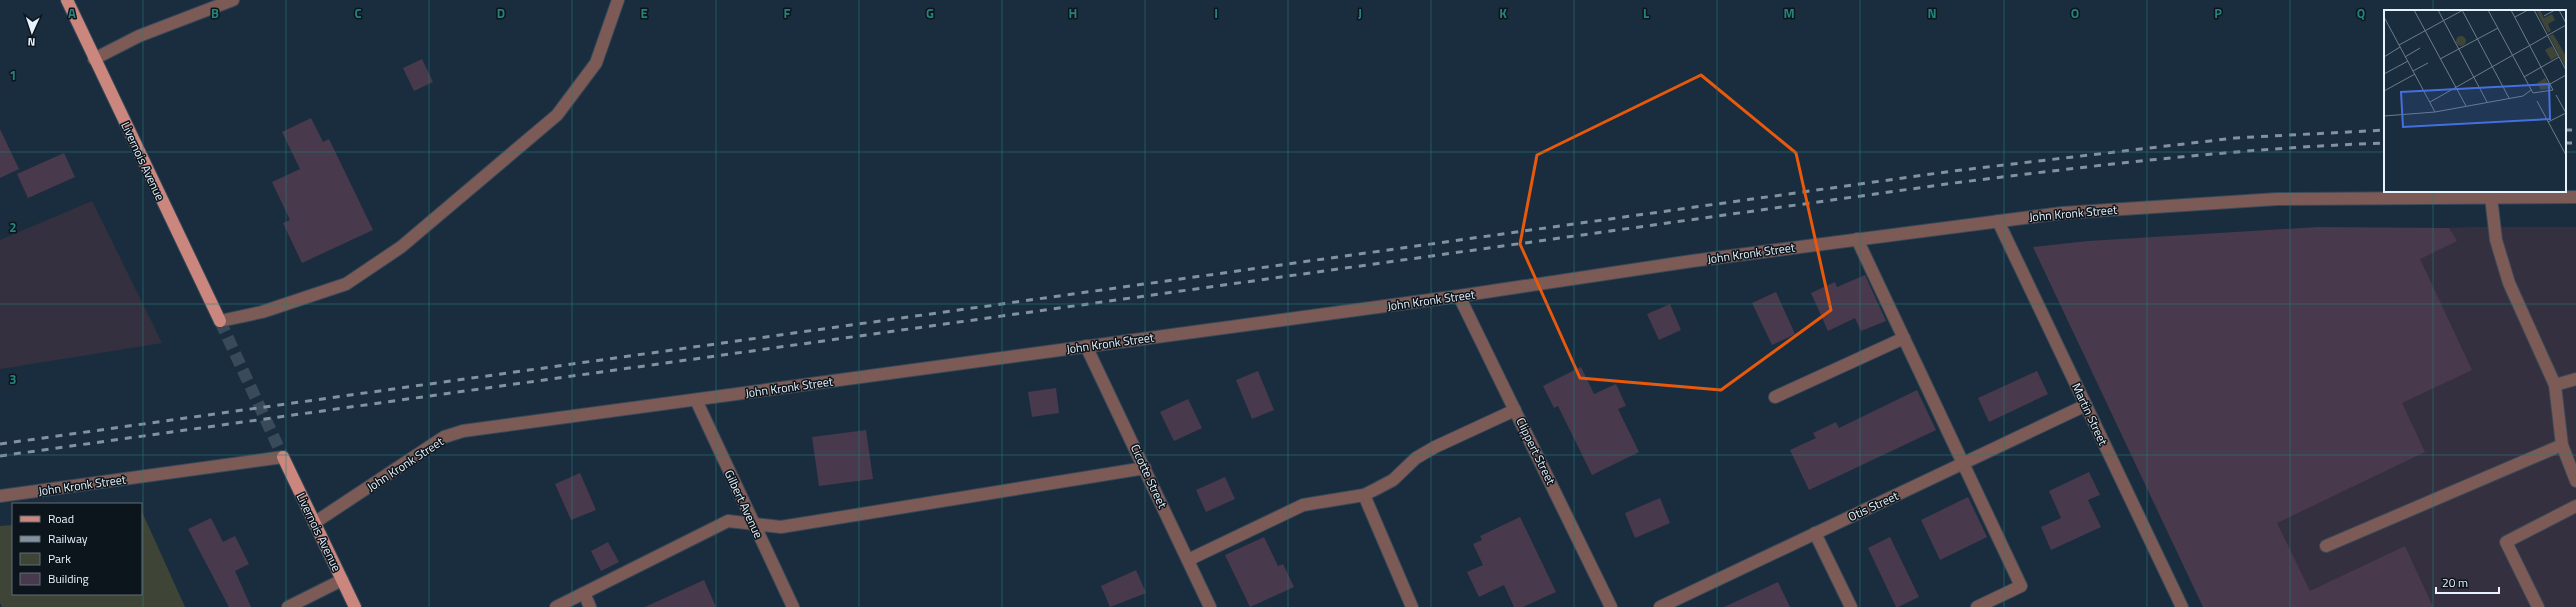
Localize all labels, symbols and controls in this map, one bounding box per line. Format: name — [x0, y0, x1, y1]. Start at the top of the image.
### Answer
text: A — [68, 3, 76, 23]
text: B — [211, 3, 219, 23]
text: C — [354, 3, 362, 23]
text: D — [497, 3, 505, 23]
text: E — [640, 3, 648, 23]
text: F — [784, 3, 791, 23]
text: G — [926, 3, 934, 23]
text: H — [1069, 3, 1077, 23]
text: I — [1214, 3, 1218, 23]
text: J — [1358, 3, 1362, 23]
text: K — [1499, 3, 1507, 23]
text: L — [1643, 3, 1649, 23]
text: M — [1783, 3, 1795, 23]
text: N — [1927, 3, 1937, 23]
text: O — [2071, 3, 2079, 23]
text: P — [2214, 3, 2222, 23]
text: Q — [2357, 3, 2365, 23]
inset map — [2384, 10, 2566, 192]
north arrow — [12, 12, 52, 52]
text: N — [27, 34, 36, 50]
text: 1 — [9, 65, 17, 85]
street label: Livernois Avenue — [116, 118, 170, 204]
street label: John Kronk Street — [2028, 200, 2119, 226]
text: 2 — [9, 217, 17, 237]
street label: John Kronk Street — [1706, 237, 1797, 269]
street label: John Kronk Street — [1386, 284, 1477, 316]
street label: John Kronk Street — [1065, 327, 1156, 359]
text: 3 — [9, 369, 17, 389]
street label: John Kronk Street — [744, 371, 835, 403]
street label: Martin Street — [2067, 380, 2113, 449]
street label: Clippert Street — [1512, 414, 1561, 488]
street label: John Kronk Street — [363, 432, 448, 496]
street label: Cicotte Street — [1126, 441, 1172, 512]
street label: Gilbert Avenue — [720, 467, 768, 541]
street label: John Kronk Street — [37, 469, 128, 501]
street label: Otis Street — [1845, 486, 1902, 526]
street label: Livernois Avenue — [292, 489, 346, 575]
legend — [12, 503, 142, 595]
text: Road — [48, 509, 74, 528]
text: Railway — [48, 529, 88, 548]
text: Park — [48, 549, 71, 568]
text: Building — [48, 569, 89, 588]
scale bar — [2436, 569, 2499, 595]
text: 20 m — [2442, 573, 2468, 592]

